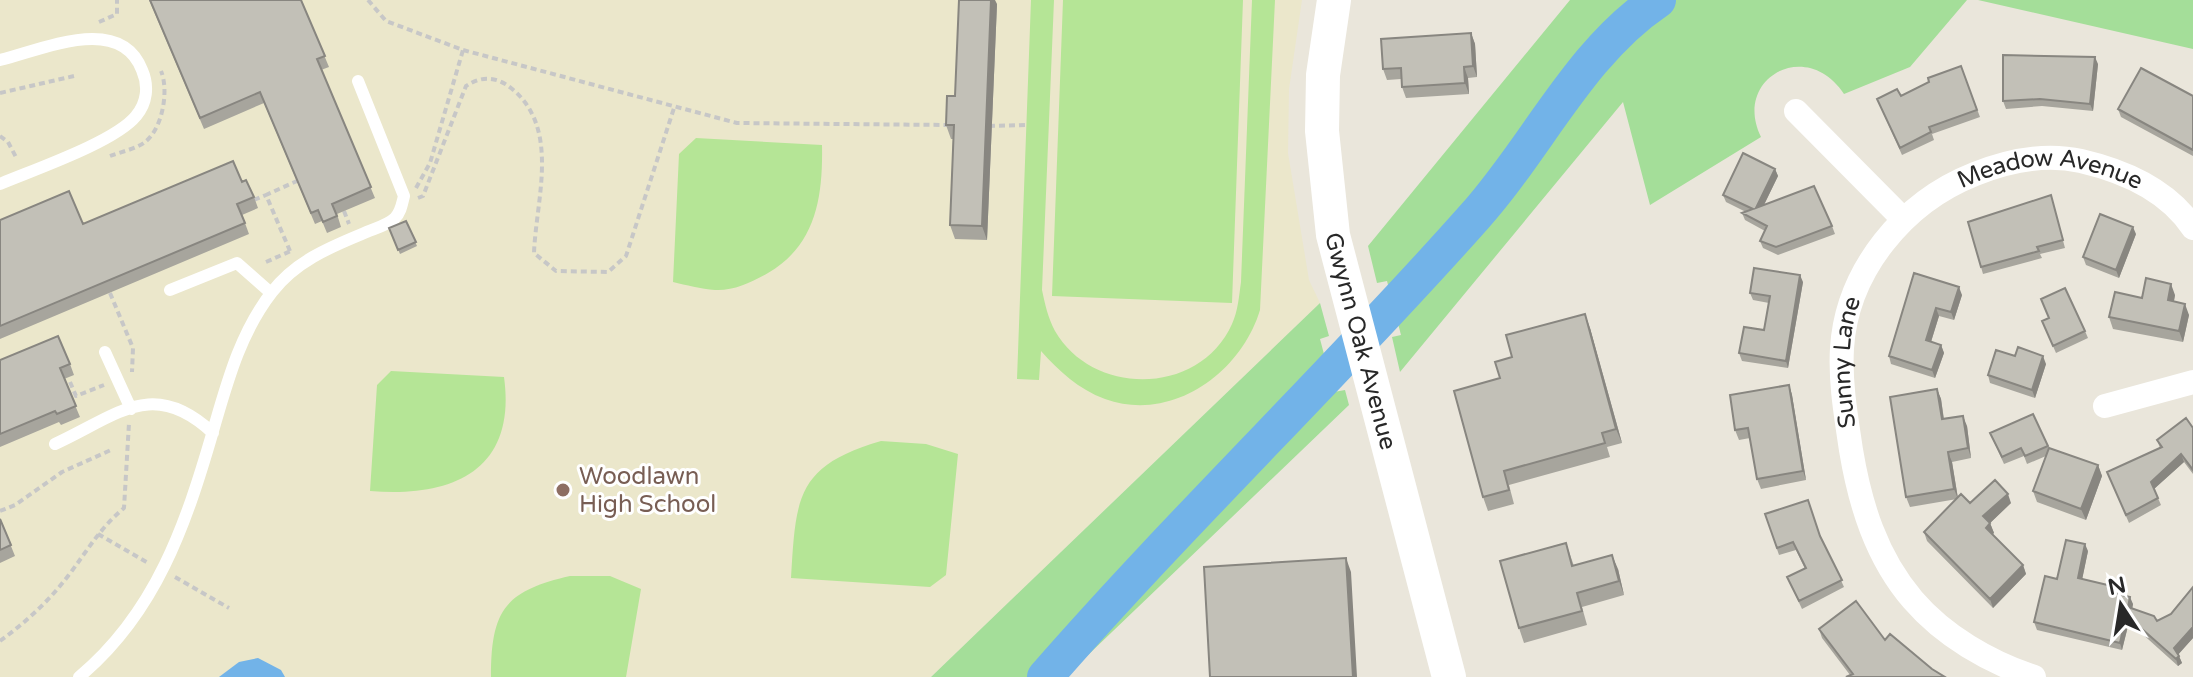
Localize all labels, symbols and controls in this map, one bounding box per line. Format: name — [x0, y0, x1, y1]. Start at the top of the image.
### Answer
text: Meadow Avenue — [1953, 143, 2148, 196]
street label: Meadow Avenue — [1955, 172, 2147, 204]
street label: Gwynn Oak Avenue — [1318, 229, 1403, 453]
street label: Sunny Lane — [1828, 292, 1867, 430]
place label: Woodlawn High School — [579, 462, 716, 519]
marker: Woodlawn High School — [554, 481, 572, 499]
north arrow — [2081, 565, 2161, 645]
text: N — [2106, 572, 2128, 601]

